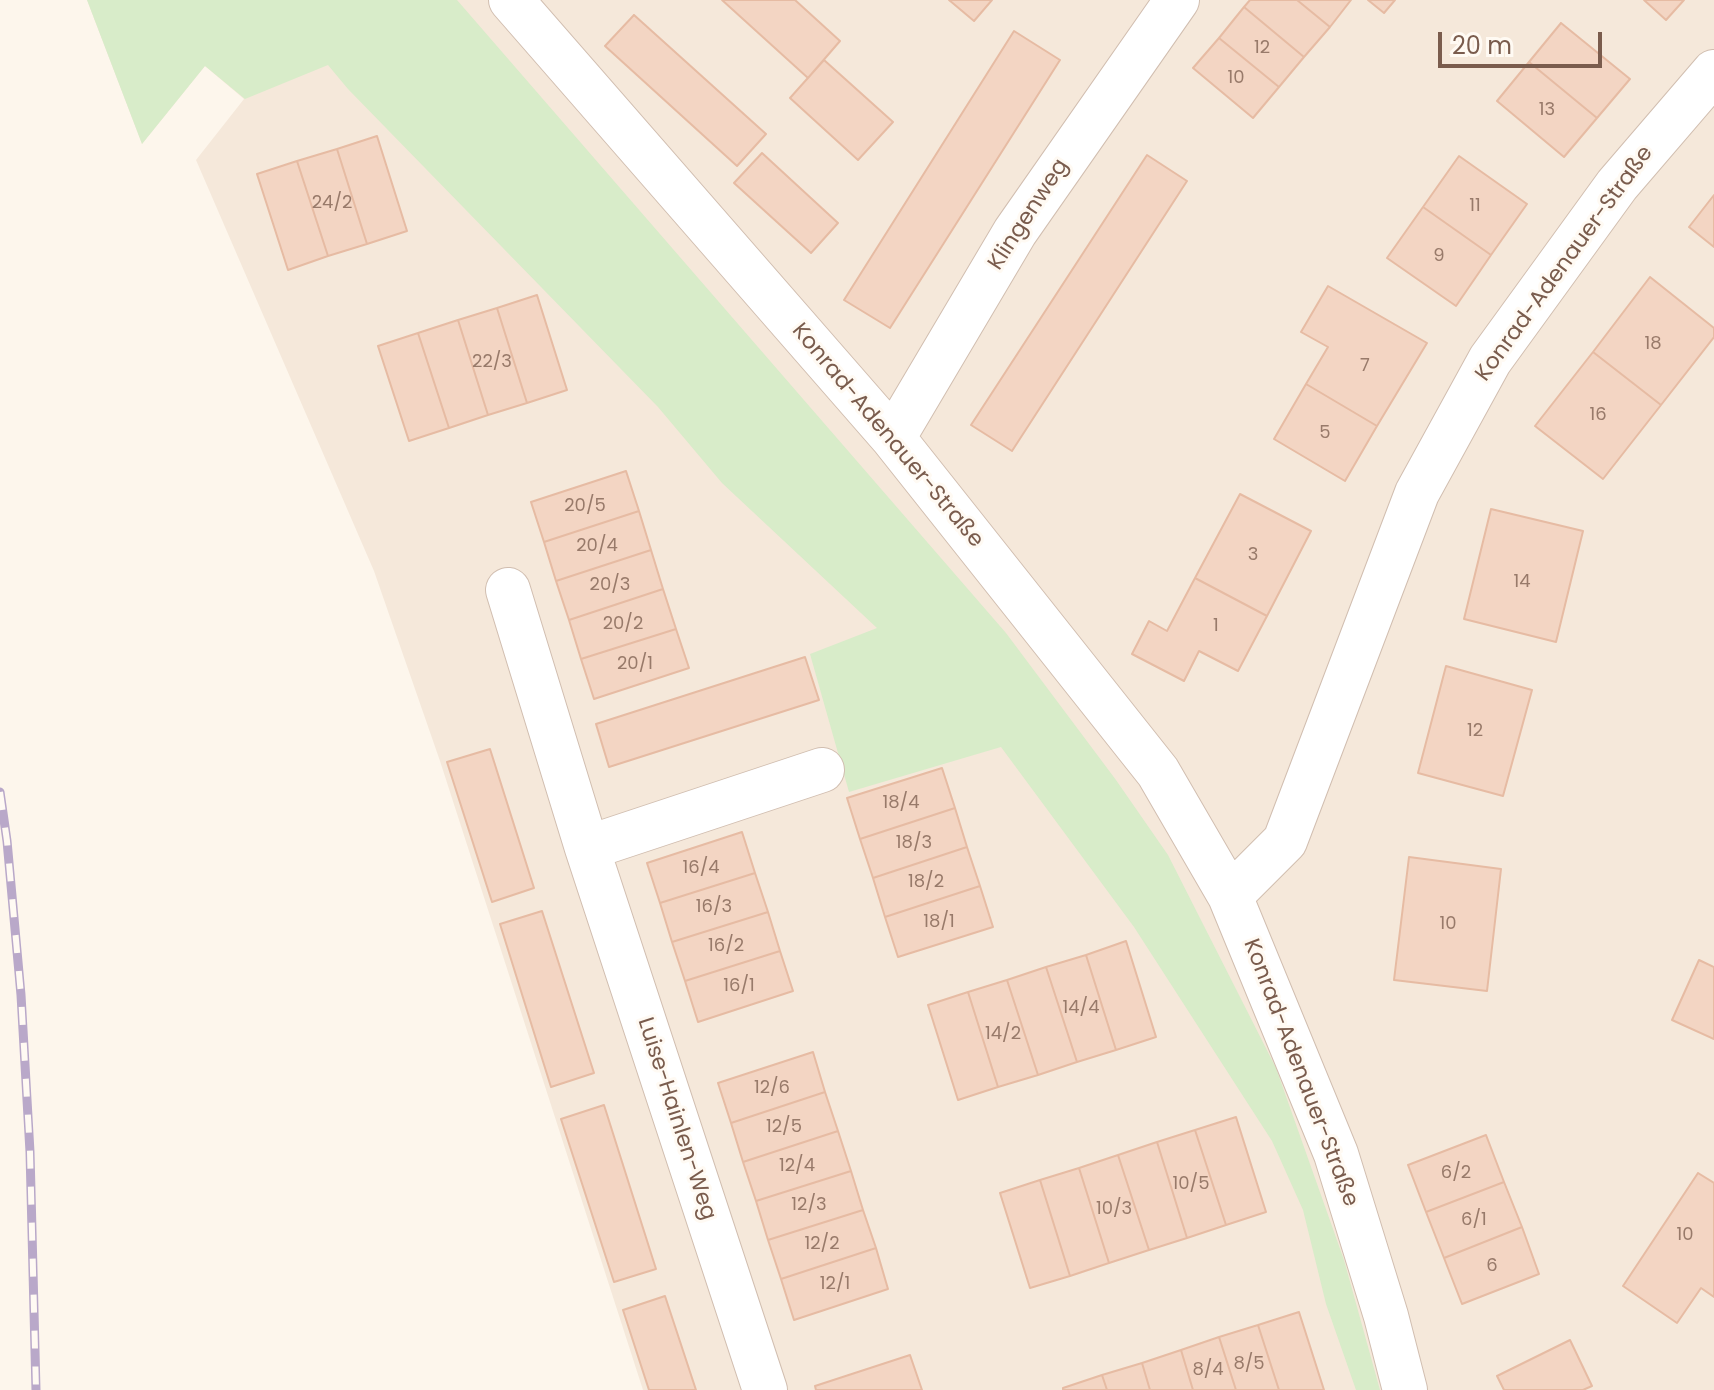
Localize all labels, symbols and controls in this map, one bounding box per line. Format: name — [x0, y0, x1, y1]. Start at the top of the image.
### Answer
scale bar — [1442, 16, 1606, 66]
text: 20 m — [1452, 29, 1512, 62]
house number: 12 — [1254, 37, 1270, 59]
house number: 10 — [1227, 67, 1245, 89]
house number: 13 — [1539, 99, 1555, 121]
street label: Konrad-Adenauer-Straße — [1471, 141, 1659, 387]
street label: Klingenweg — [983, 154, 1075, 276]
house number: 24/2 — [312, 192, 352, 214]
house number: 11 — [1469, 195, 1481, 217]
house number: 9 — [1433, 245, 1445, 267]
street label: Konrad-Adenauer-Straße — [785, 319, 989, 553]
house number: 18 — [1644, 333, 1662, 355]
house number: 22/3 — [472, 351, 512, 373]
house number: 7 — [1360, 355, 1370, 377]
house number: 16 — [1589, 404, 1607, 426]
house number: 5 — [1319, 422, 1331, 444]
house number: 20/5 — [564, 495, 606, 517]
house number: 20/4 — [576, 535, 618, 557]
house number: 3 — [1248, 544, 1258, 566]
house number: 14 — [1513, 571, 1531, 593]
house number: 20/3 — [590, 574, 630, 596]
house number: 20/2 — [603, 613, 643, 635]
house number: 1 — [1213, 615, 1219, 637]
house number: 20/1 — [617, 653, 653, 675]
house number: 12 — [1467, 720, 1483, 742]
house number: 18/4 — [882, 792, 920, 814]
house number: 18/3 — [896, 832, 932, 854]
house number: 16/4 — [682, 857, 720, 879]
house number: 18/2 — [908, 871, 944, 893]
house number: 16/3 — [696, 896, 732, 918]
house number: 18/1 — [923, 911, 955, 933]
house number: 10 — [1439, 913, 1457, 935]
house number: 16/2 — [708, 935, 744, 957]
street label: Konrad-Adenauer-Straße — [1237, 936, 1363, 1210]
house number: 16/1 — [723, 975, 755, 997]
house number: 14/4 — [1063, 997, 1099, 1019]
street label: Luise-Hainlen-Weg — [631, 1015, 721, 1223]
house number: 14/2 — [985, 1023, 1021, 1045]
house number: 12/6 — [754, 1077, 790, 1099]
house number: 12/5 — [766, 1116, 802, 1138]
house number: 12/4 — [779, 1155, 815, 1177]
house number: 6/2 — [1441, 1162, 1471, 1184]
house number: 10/5 — [1173, 1173, 1209, 1195]
house number: 12/3 — [791, 1194, 827, 1216]
house number: 10/3 — [1096, 1198, 1132, 1220]
house number: 6/1 — [1461, 1209, 1487, 1231]
house number: 10 — [1676, 1224, 1694, 1246]
house number: 12/2 — [804, 1233, 840, 1255]
house number: 6 — [1486, 1255, 1498, 1277]
house number: 12/1 — [820, 1273, 850, 1295]
house number: 8/5 — [1233, 1353, 1265, 1375]
house number: 8/4 — [1192, 1359, 1224, 1381]

